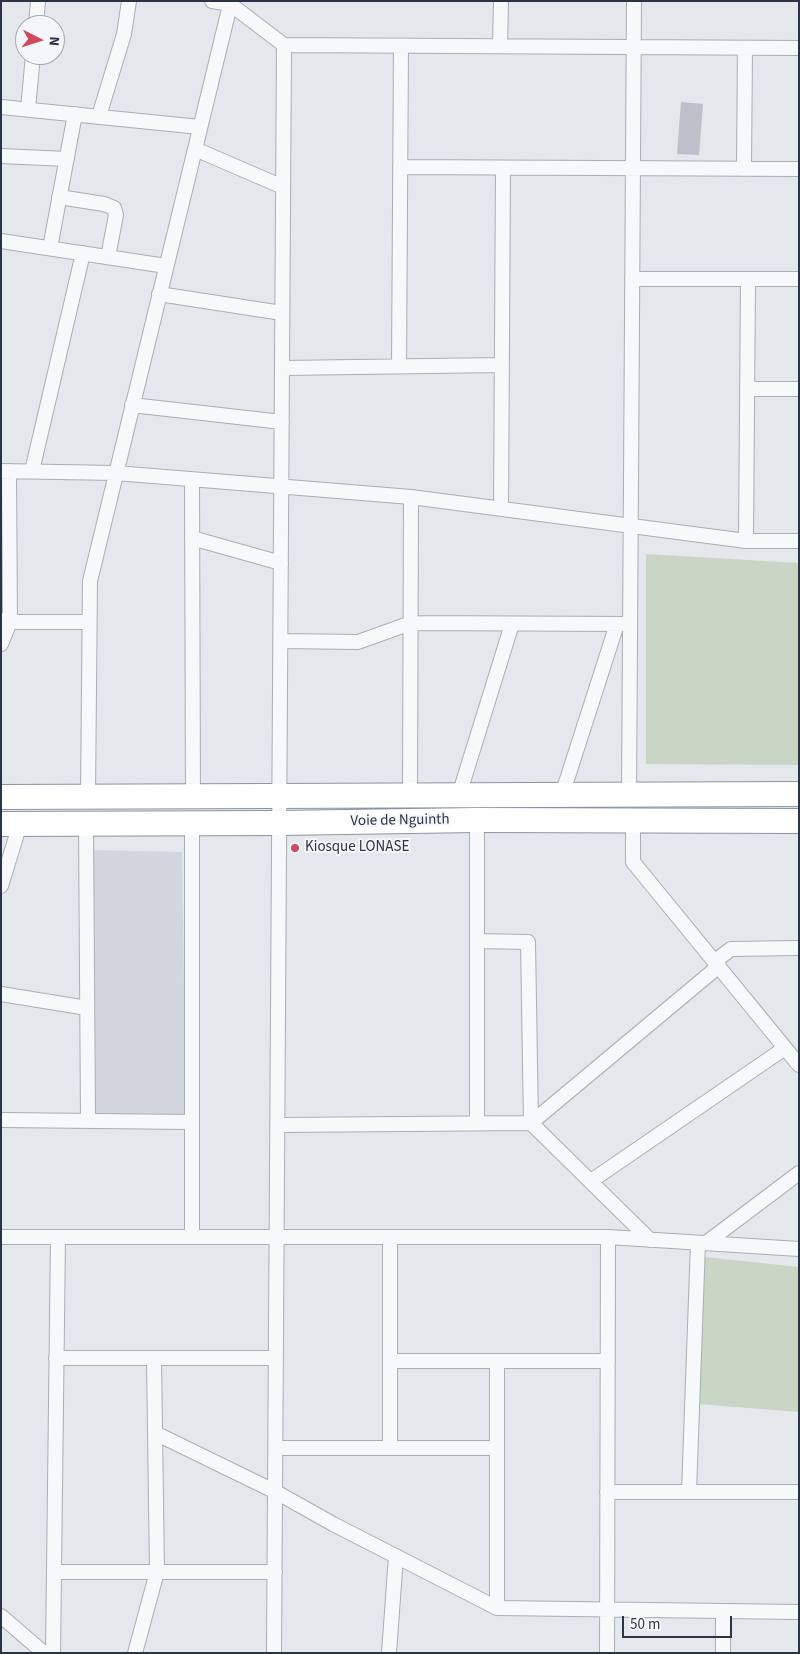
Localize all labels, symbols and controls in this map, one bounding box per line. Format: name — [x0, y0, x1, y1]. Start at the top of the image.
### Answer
north arrow — [15, 15, 65, 65]
text: N — [44, 36, 64, 47]
street label: Voie de Nguinth — [350, 811, 450, 831]
place label: Kiosque LONASE — [305, 839, 409, 857]
marker: Kiosque LONASE — [289, 842, 301, 854]
scale bar — [625, 1606, 735, 1638]
text: 50 m — [630, 1614, 660, 1635]

